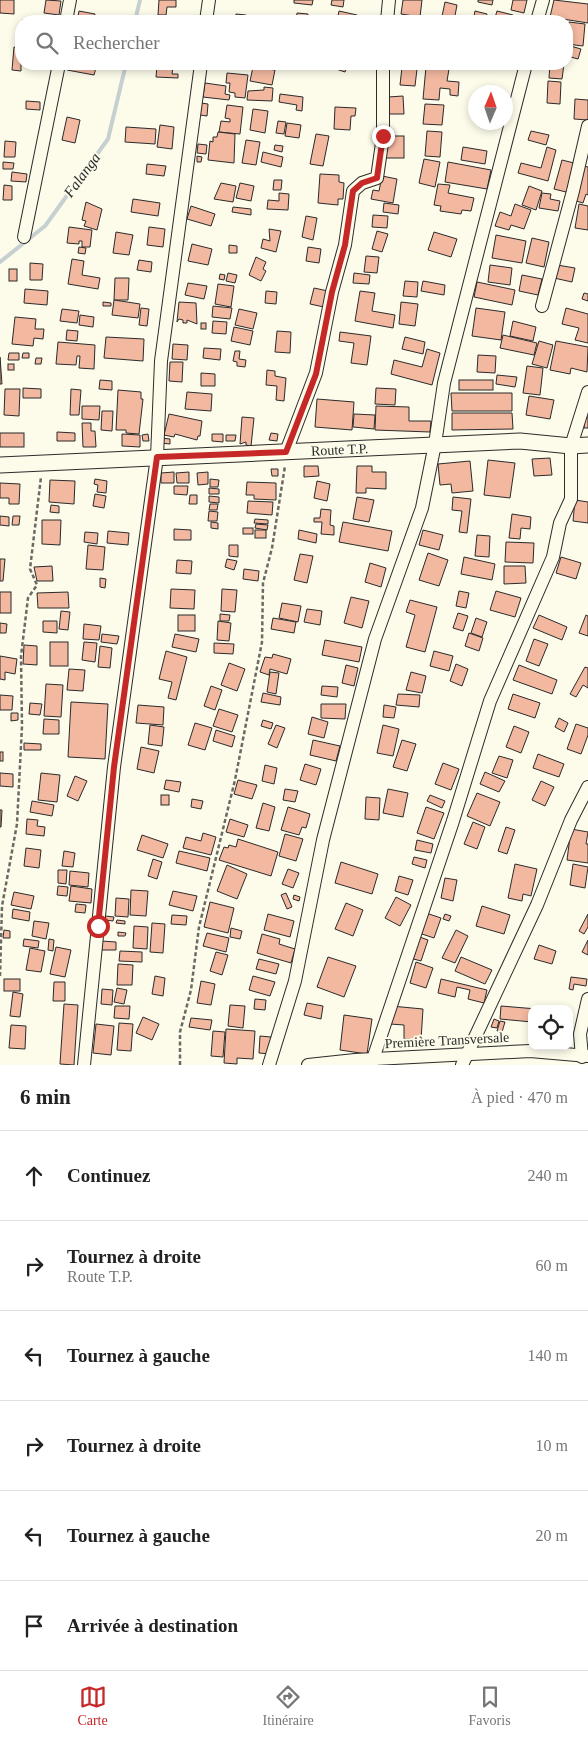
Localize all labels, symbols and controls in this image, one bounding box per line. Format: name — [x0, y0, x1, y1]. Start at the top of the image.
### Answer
search box — [15, 15, 573, 70]
icon: search — [33, 29, 61, 57]
text: Rechercher — [73, 32, 160, 53]
north arrow — [468, 85, 513, 130]
route end — [372, 125, 395, 148]
water label: Falanga — [60, 150, 103, 201]
street label: Route T.P. — [311, 441, 369, 459]
route start — [87, 915, 110, 938]
map controls — [528, 1005, 573, 1050]
button: locate — [528, 1005, 573, 1050]
street label: Première Transversale — [384, 1030, 510, 1051]
text: 6 min — [20, 1085, 71, 1109]
text: À pied · 470 m — [471, 1089, 568, 1106]
icon: ahead — [20, 1162, 48, 1190]
text: Continuez — [67, 1165, 150, 1186]
text: 240 m — [528, 1167, 568, 1184]
text: Tournez à droite — [67, 1246, 201, 1267]
icon: right — [20, 1252, 48, 1280]
text: 60 m — [536, 1257, 568, 1274]
text: Route T.P. — [67, 1268, 133, 1285]
icon: left — [20, 1342, 48, 1370]
text: Tournez à gauche — [67, 1345, 210, 1366]
text: 140 m — [528, 1347, 568, 1364]
icon: right — [20, 1432, 48, 1460]
text: Tournez à droite — [67, 1435, 201, 1456]
text: 10 m — [536, 1437, 568, 1454]
icon: left — [20, 1522, 48, 1550]
text: Tournez à gauche — [67, 1525, 210, 1546]
text: 20 m — [536, 1527, 568, 1544]
icon: arrive — [20, 1612, 48, 1640]
text: Arrivée à destination — [67, 1615, 238, 1636]
tab: Carte — [77, 1683, 108, 1729]
tab: Itinéraire — [263, 1683, 314, 1729]
tab: Favoris — [469, 1683, 511, 1729]

